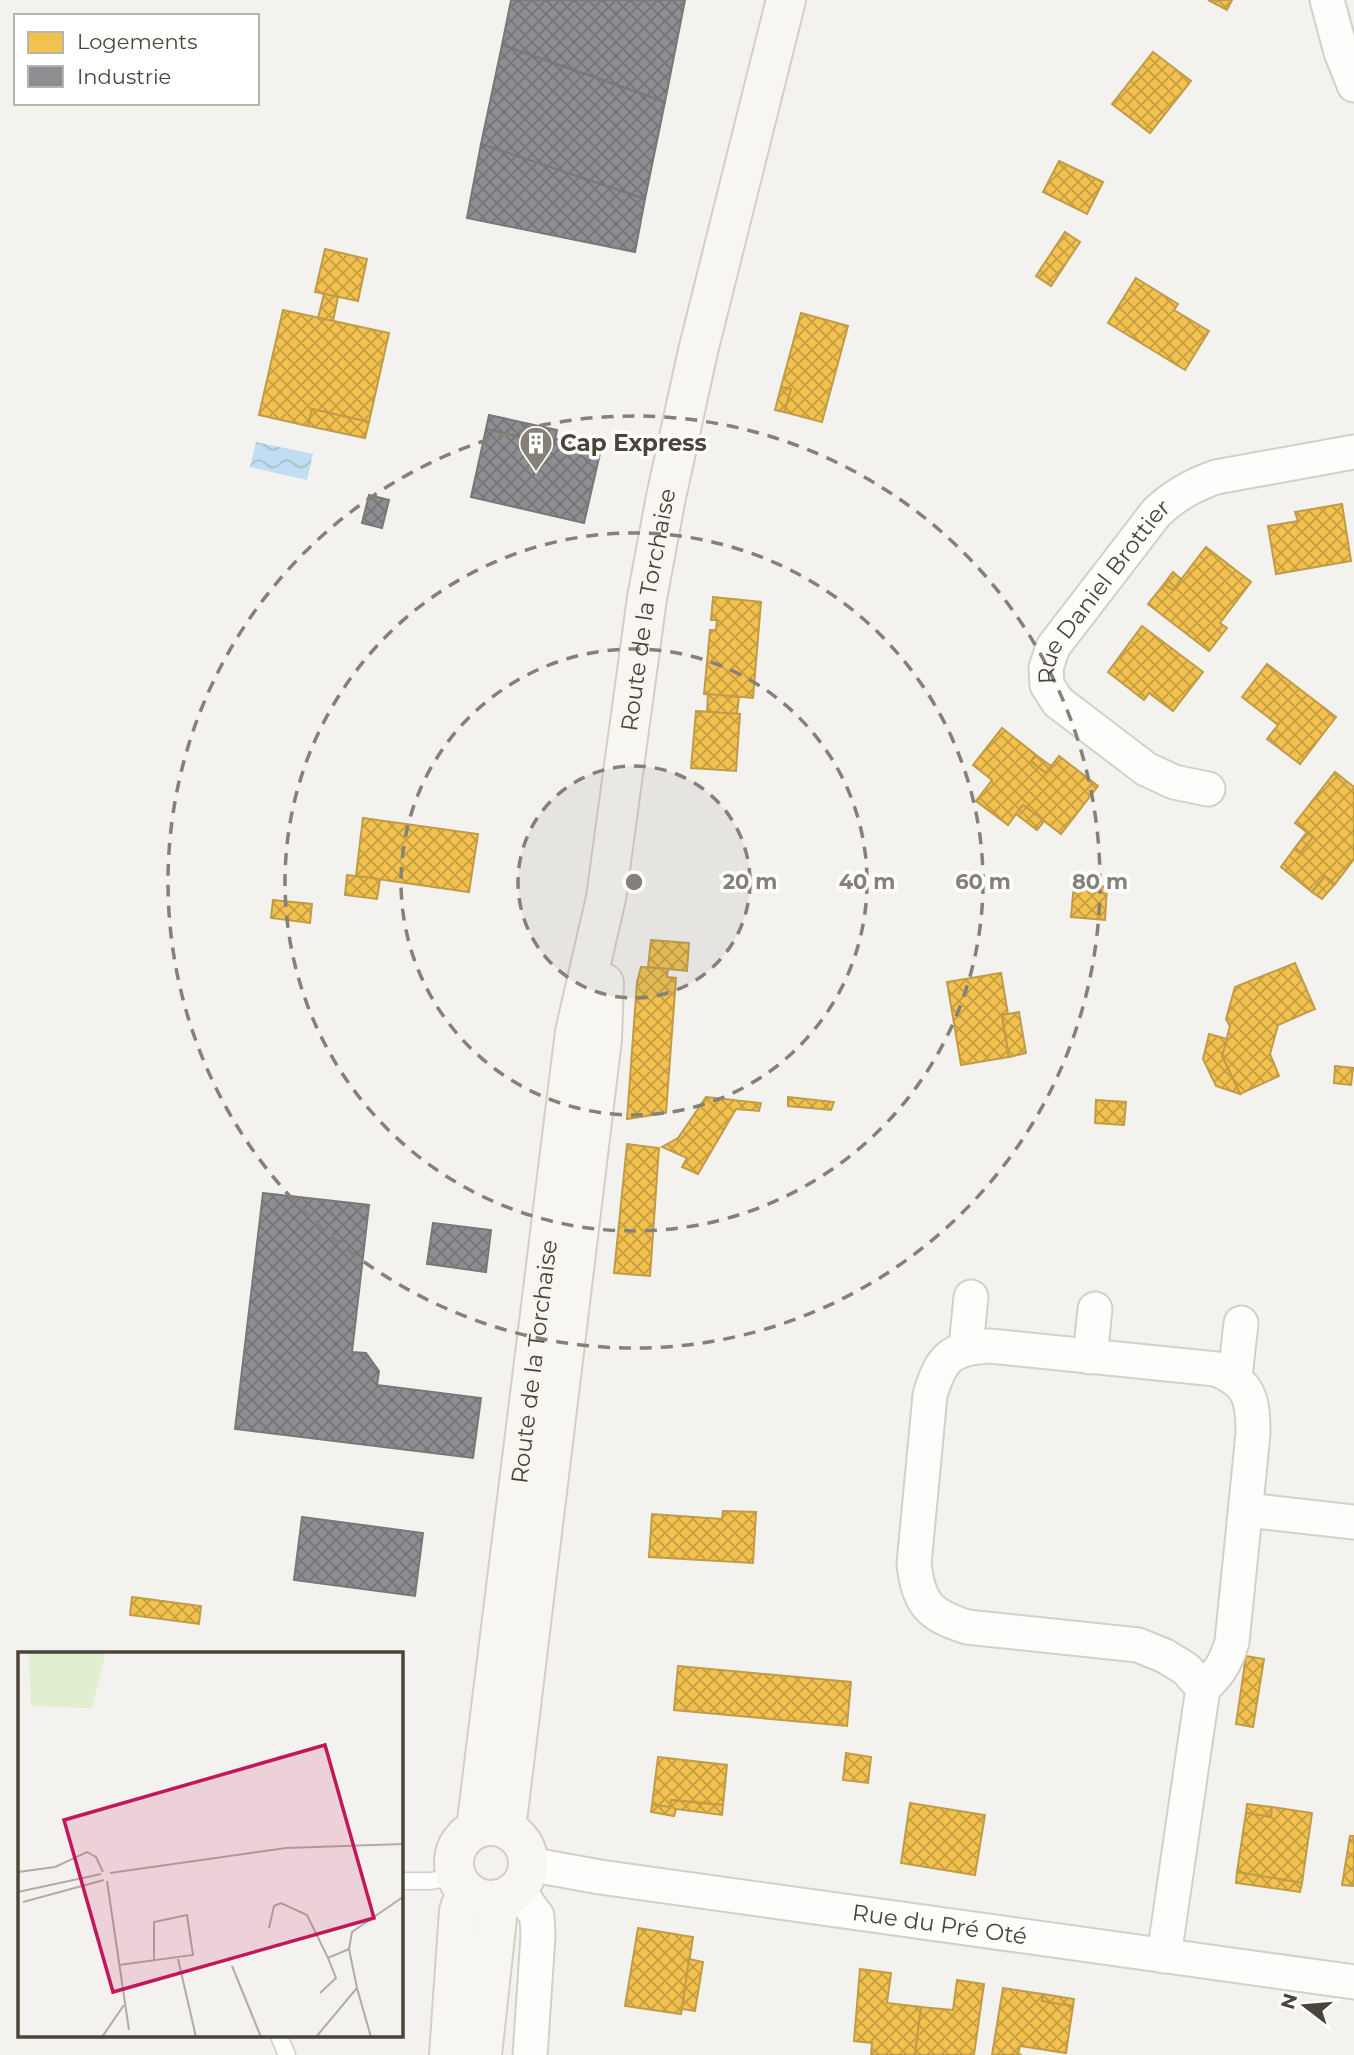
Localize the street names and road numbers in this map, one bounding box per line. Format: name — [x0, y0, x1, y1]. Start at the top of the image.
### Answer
street label: Route de la Torchaise — [615, 486, 681, 733]
street label: Rue Daniel Brottier — [1032, 493, 1176, 685]
street label: Route de la Torchaise — [505, 1238, 563, 1485]
street label: Rue du Pré Oté — [850, 1898, 1029, 1950]

